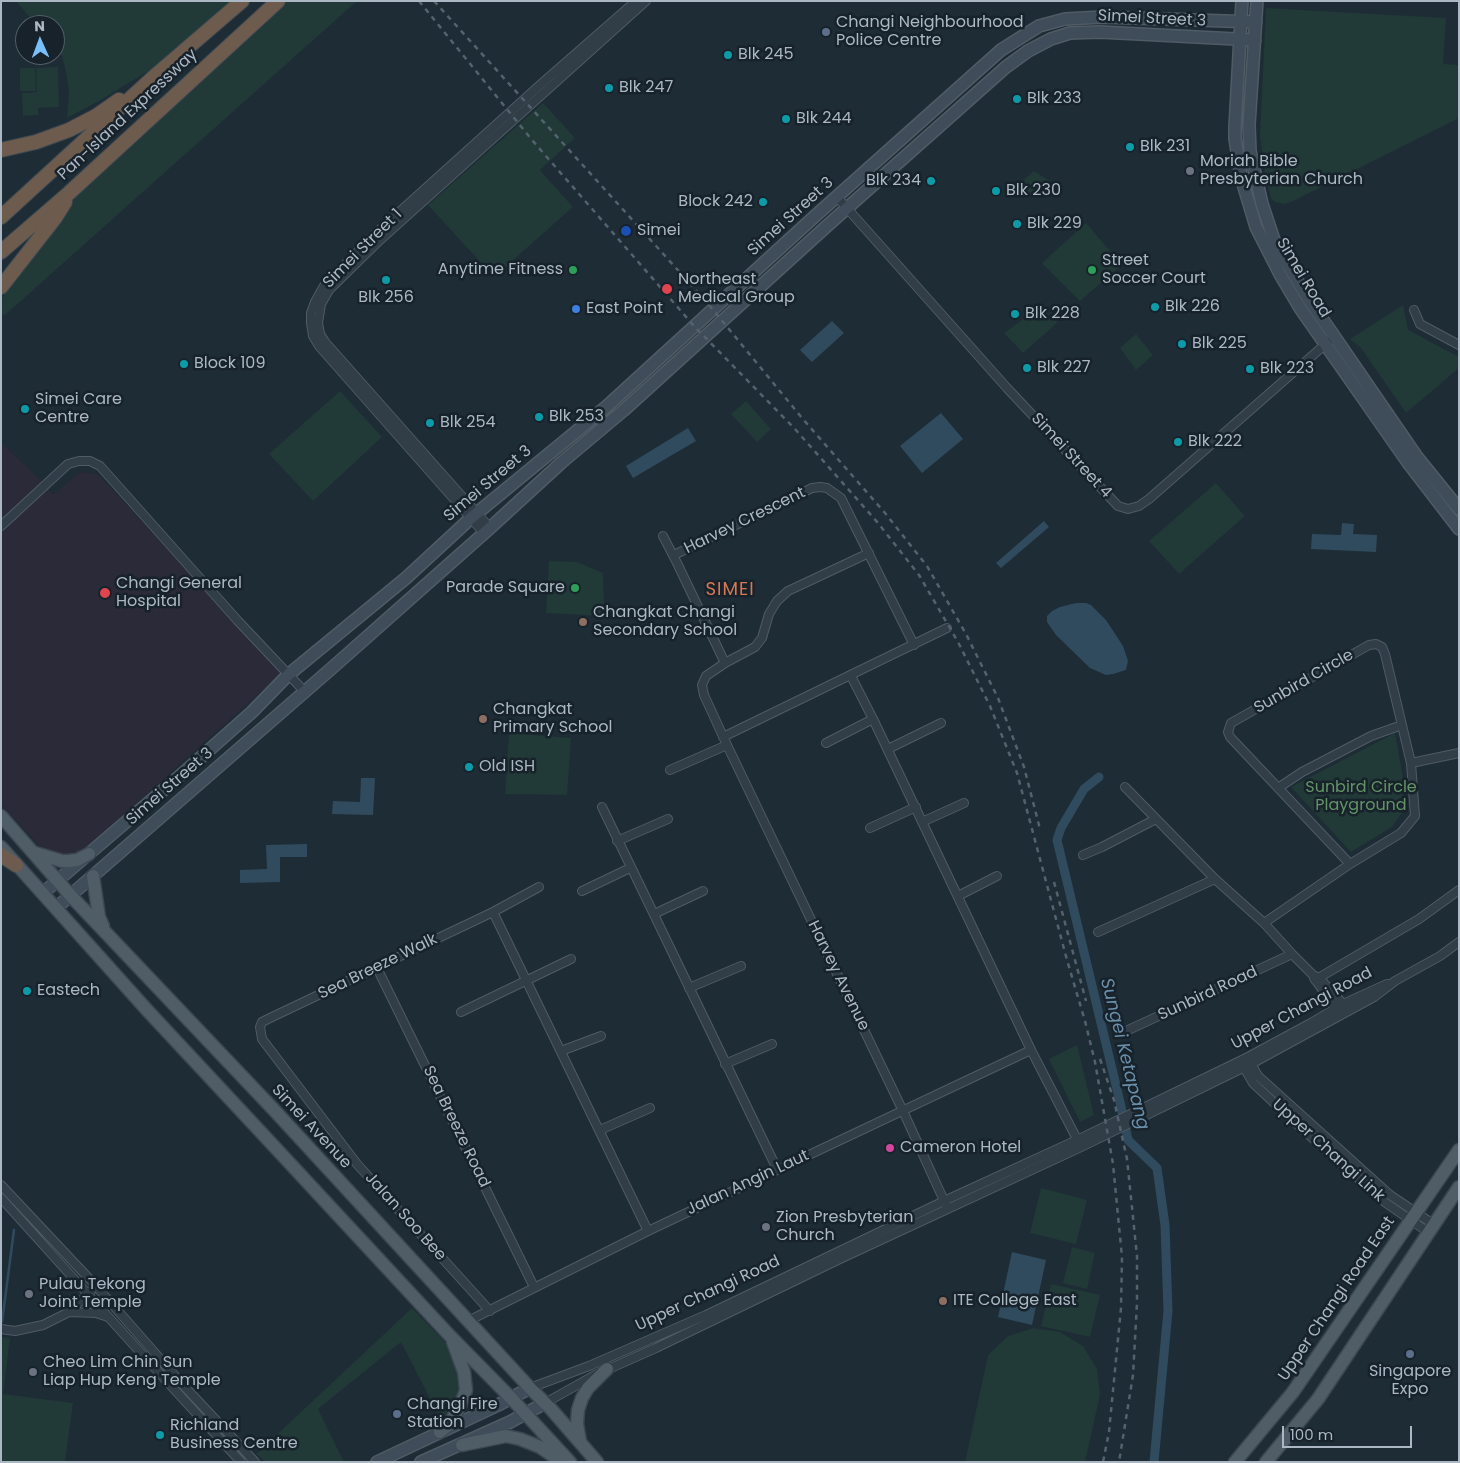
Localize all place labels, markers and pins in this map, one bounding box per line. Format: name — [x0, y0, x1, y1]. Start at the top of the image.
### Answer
place label: Changi Neighbourhood Police Centre — [836, 13, 1024, 51]
marker: Changi Neighbourhood Police Centre — [820, 26, 832, 38]
place label: Blk 245 — [738, 45, 794, 65]
marker: Blk 245 — [722, 49, 734, 61]
place label: Blk 247 — [619, 78, 673, 98]
marker: Blk 247 — [603, 82, 615, 94]
place label: Blk 233 — [1027, 89, 1081, 109]
marker: Blk 233 — [1011, 93, 1023, 105]
place label: Blk 244 — [796, 109, 852, 129]
marker: Blk 244 — [780, 113, 792, 125]
place label: Blk 231 — [1140, 137, 1190, 157]
marker: Blk 231 — [1124, 141, 1136, 153]
place label: Moriah Bible Presbyterian Church — [1200, 152, 1363, 190]
marker: Moriah Bible Presbyterian Church — [1184, 165, 1196, 177]
place label: Blk 234 — [866, 171, 921, 191]
marker: Blk 234 — [925, 175, 937, 187]
place label: Blk 230 — [1006, 181, 1061, 201]
marker: Blk 230 — [990, 185, 1002, 197]
place label: Block 242 — [678, 192, 753, 212]
marker: Block 242 — [757, 196, 769, 208]
place label: Blk 229 — [1027, 214, 1082, 234]
marker: Blk 229 — [1011, 218, 1023, 230]
place label: Simei — [637, 221, 681, 241]
marker: Simei — [619, 224, 633, 238]
place label: Street Soccer Court — [1102, 251, 1206, 289]
place label: Anytime Fitness — [438, 260, 563, 280]
marker: Anytime Fitness — [567, 264, 579, 276]
marker: Street Soccer Court — [1086, 264, 1098, 276]
place label: Northeast Medical Group — [678, 270, 795, 308]
marker: Blk 256 — [380, 274, 392, 286]
marker: Northeast Medical Group — [660, 282, 674, 296]
place label: Blk 256 — [358, 288, 414, 308]
place label: Blk 226 — [1165, 297, 1220, 317]
place label: East Point — [586, 299, 663, 319]
marker: Blk 226 — [1149, 301, 1161, 313]
marker: East Point — [570, 303, 582, 315]
place label: Blk 228 — [1025, 304, 1080, 324]
marker: Blk 228 — [1009, 308, 1021, 320]
place label: Blk 225 — [1192, 334, 1247, 354]
marker: Blk 225 — [1176, 338, 1188, 350]
place label: Block 109 — [194, 354, 265, 374]
marker: Block 109 — [178, 358, 190, 370]
place label: Blk 227 — [1037, 358, 1090, 378]
place label: Blk 223 — [1260, 359, 1314, 379]
marker: Blk 227 — [1021, 362, 1033, 374]
marker: Blk 223 — [1244, 363, 1256, 375]
place label: Simei Care Centre — [35, 390, 122, 428]
marker: Simei Care Centre — [19, 403, 31, 415]
place label: Blk 253 — [549, 407, 604, 427]
marker: Blk 253 — [533, 411, 545, 423]
place label: Blk 254 — [440, 413, 496, 433]
marker: Blk 254 — [424, 417, 436, 429]
place label: Blk 222 — [1188, 432, 1242, 452]
marker: Blk 222 — [1172, 436, 1184, 448]
place label: Changi General Hospital — [116, 574, 242, 612]
place label: Parade Square — [446, 578, 565, 598]
marker: Parade Square — [569, 582, 581, 594]
marker: Changi General Hospital — [98, 586, 112, 600]
place label: Changkat Changi Secondary School — [593, 603, 737, 641]
marker: Changkat Changi Secondary School — [577, 616, 589, 628]
place label: Changkat Primary School — [493, 700, 612, 738]
marker: Changkat Primary School — [477, 713, 489, 725]
place label: Old ISH — [479, 757, 535, 777]
marker: Old ISH — [463, 761, 475, 773]
place label: Eastech — [37, 981, 100, 1001]
marker: Eastech — [21, 985, 33, 997]
place label: Cameron Hotel — [900, 1138, 1021, 1158]
marker: Cameron Hotel — [884, 1142, 896, 1154]
place label: Zion Presbyterian Church — [776, 1208, 913, 1246]
marker: Zion Presbyterian Church — [760, 1221, 772, 1233]
place label: Pulau Tekong Joint Temple — [39, 1275, 146, 1313]
marker: Pulau Tekong Joint Temple — [23, 1288, 35, 1300]
place label: ITE College East — [953, 1291, 1077, 1311]
marker: ITE College East — [937, 1295, 949, 1307]
marker: Singapore Expo — [1404, 1348, 1416, 1360]
place label: Cheo Lim Chin Sun Liap Hup Keng Temple — [43, 1353, 221, 1391]
place label: Singapore Expo — [1369, 1362, 1451, 1400]
marker: Cheo Lim Chin Sun Liap Hup Keng Temple — [27, 1366, 39, 1378]
place label: Changi Fire Station — [407, 1395, 498, 1433]
marker: Changi Fire Station — [391, 1408, 403, 1420]
place label: Richland Business Centre — [170, 1416, 298, 1454]
marker: Richland Business Centre — [154, 1429, 166, 1441]

